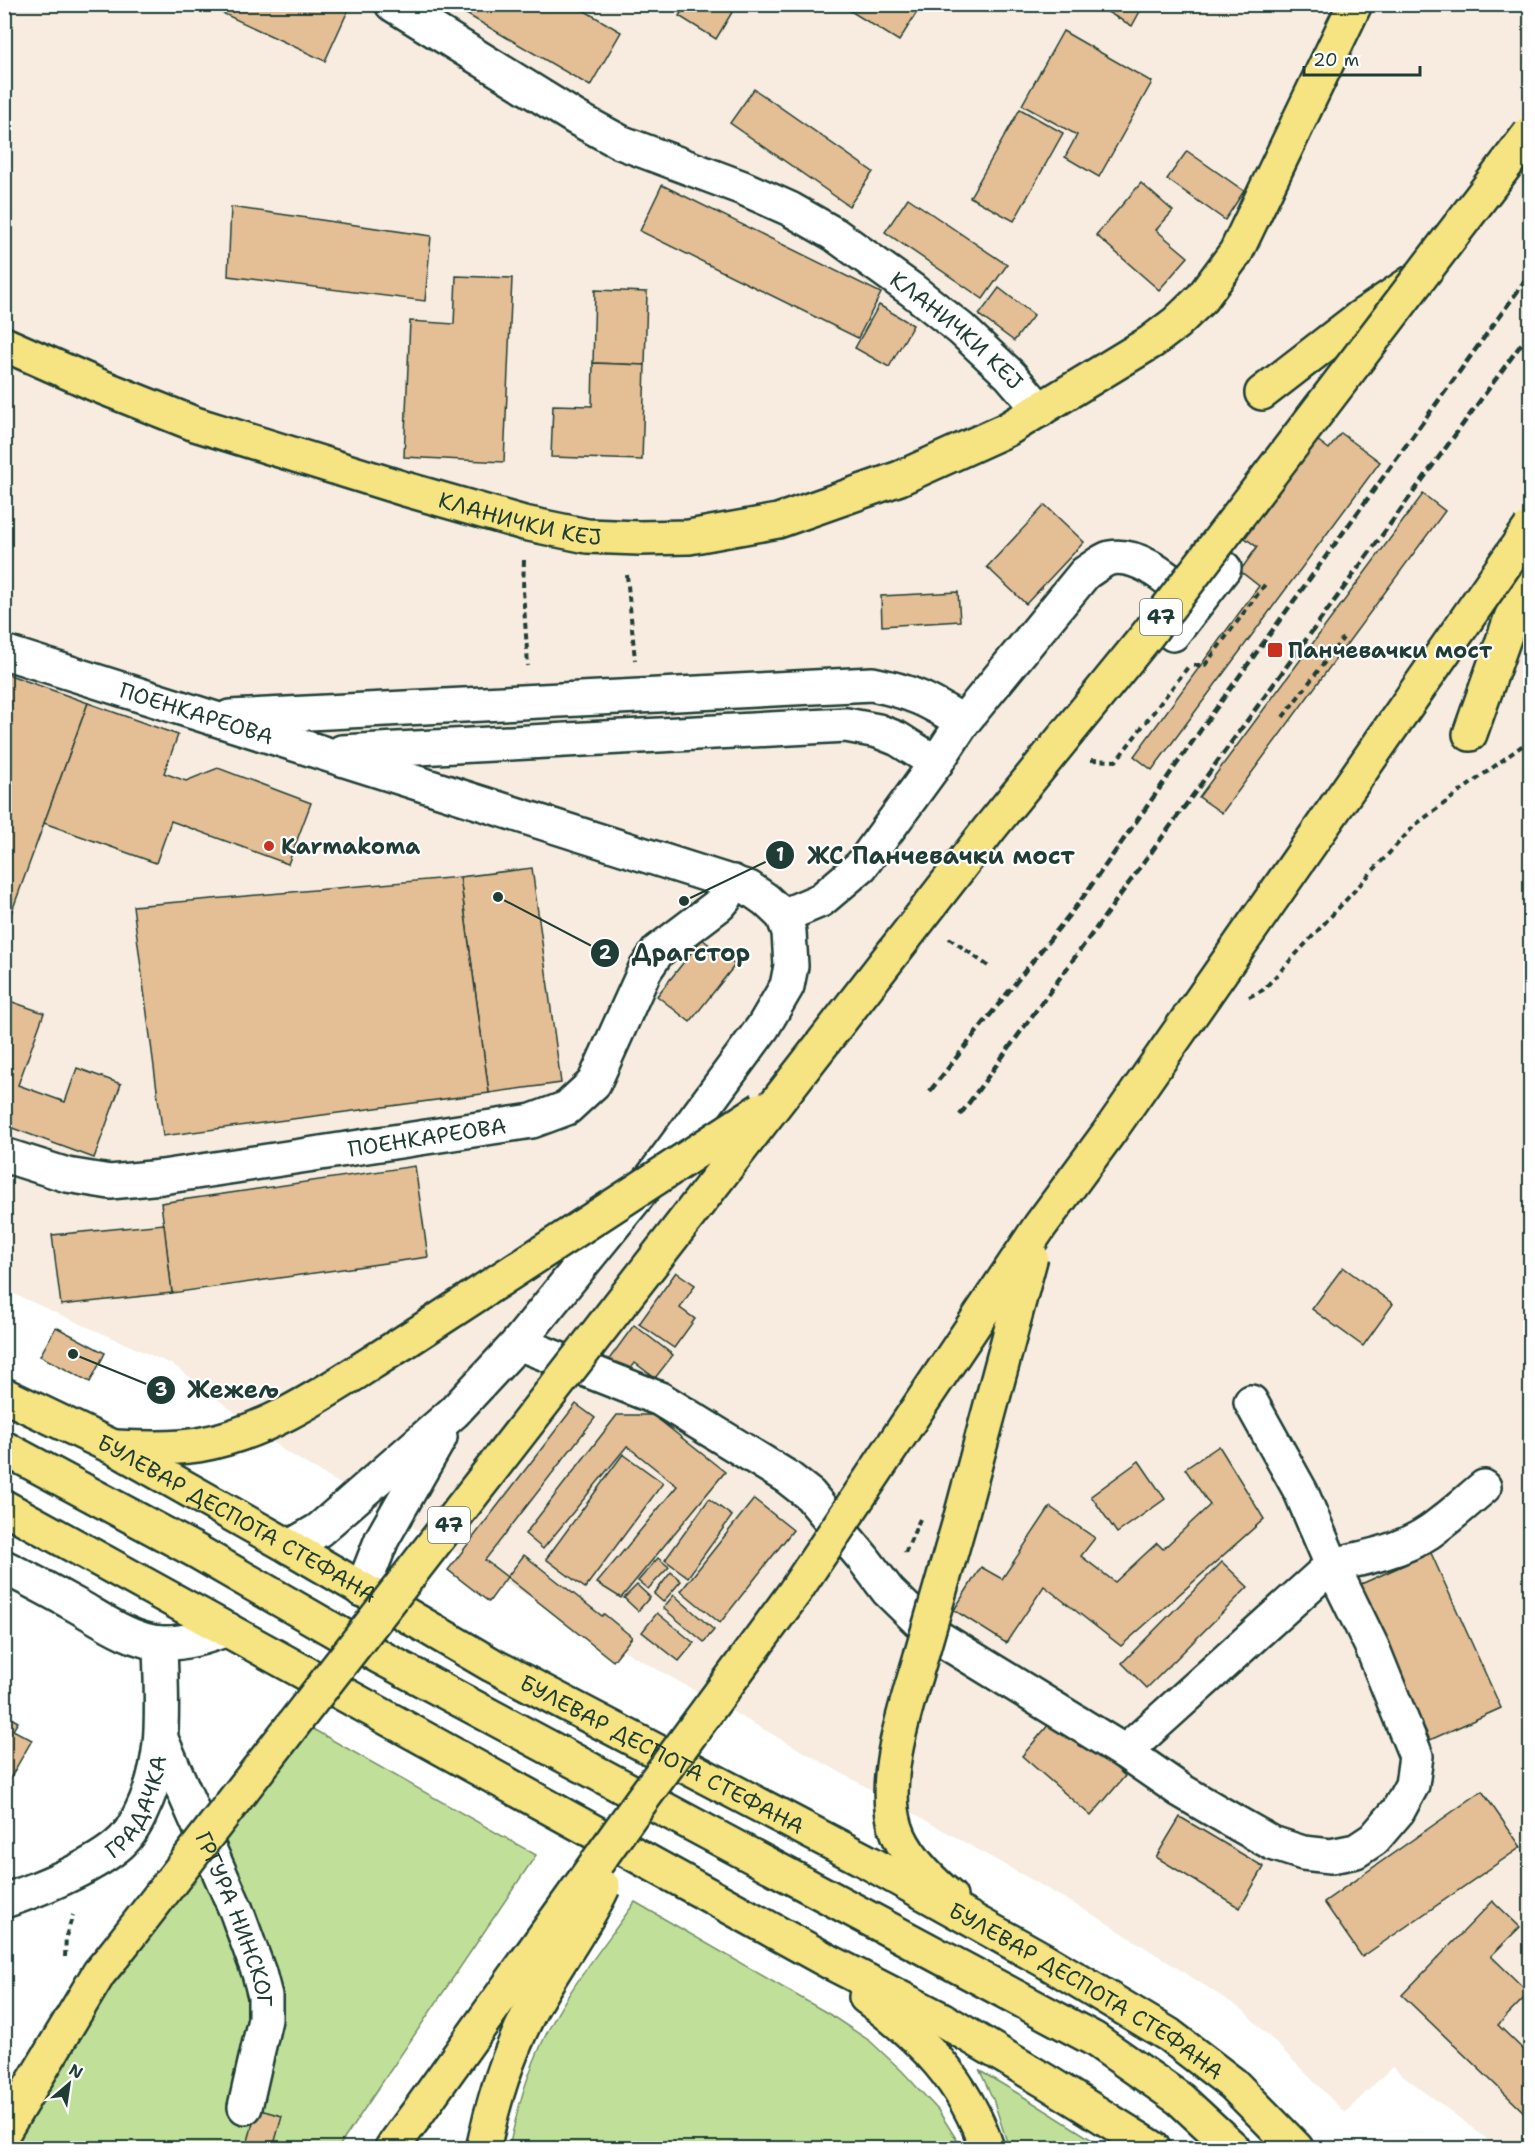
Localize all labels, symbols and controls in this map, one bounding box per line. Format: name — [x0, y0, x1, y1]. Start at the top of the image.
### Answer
scale bar — [1304, 39, 1420, 77]
text: 20 m — [1313, 48, 1359, 72]
street label: КЛАНИЧКИ КЕЈ — [884, 265, 1030, 395]
street label: КЛАНИЧКИ КЕЈ — [435, 485, 602, 552]
road number: 47 — [1140, 599, 1182, 635]
place label: Панчевачки мост — [1288, 636, 1493, 665]
marker: Панчевачки мост — [1266, 641, 1284, 659]
street label: ПОЕНКАРЕОВА — [116, 676, 277, 751]
place label: Karmakoma — [281, 832, 420, 861]
callout: ЖС Панчевачки мост — [765, 834, 1087, 876]
marker: Karmakoma — [262, 839, 276, 853]
text: ЖС Панчевачки мост — [807, 840, 1075, 872]
text: 1 — [776, 843, 784, 867]
callout: Драгстор — [590, 932, 762, 974]
text: Драгстор — [632, 937, 750, 969]
text: 2 — [599, 941, 612, 965]
street label: ПОЕНКАРЕОВА — [346, 1111, 508, 1164]
callout: Жежељ — [146, 1369, 291, 1411]
text: Жежељ — [187, 1374, 279, 1406]
text: 3 — [155, 1378, 167, 1402]
street label: БУЛЕВАР ДЕСПОТА СТЕФАНА — [93, 1428, 382, 1610]
road number: 47 — [428, 1507, 470, 1543]
street label: БУЛЕВАР ДЕСПОТА СТЕФАНА — [515, 1668, 809, 1841]
street label: ГРАДАЧКА — [99, 1753, 173, 1865]
street label: ГРГУРА НИНСКОГ — [188, 1827, 279, 2006]
street label: БУЛЕВАР ДЕСПОТА СТЕФАНА — [944, 1896, 1229, 2086]
north arrow — [39, 2054, 99, 2114]
text: N — [65, 2059, 87, 2084]

